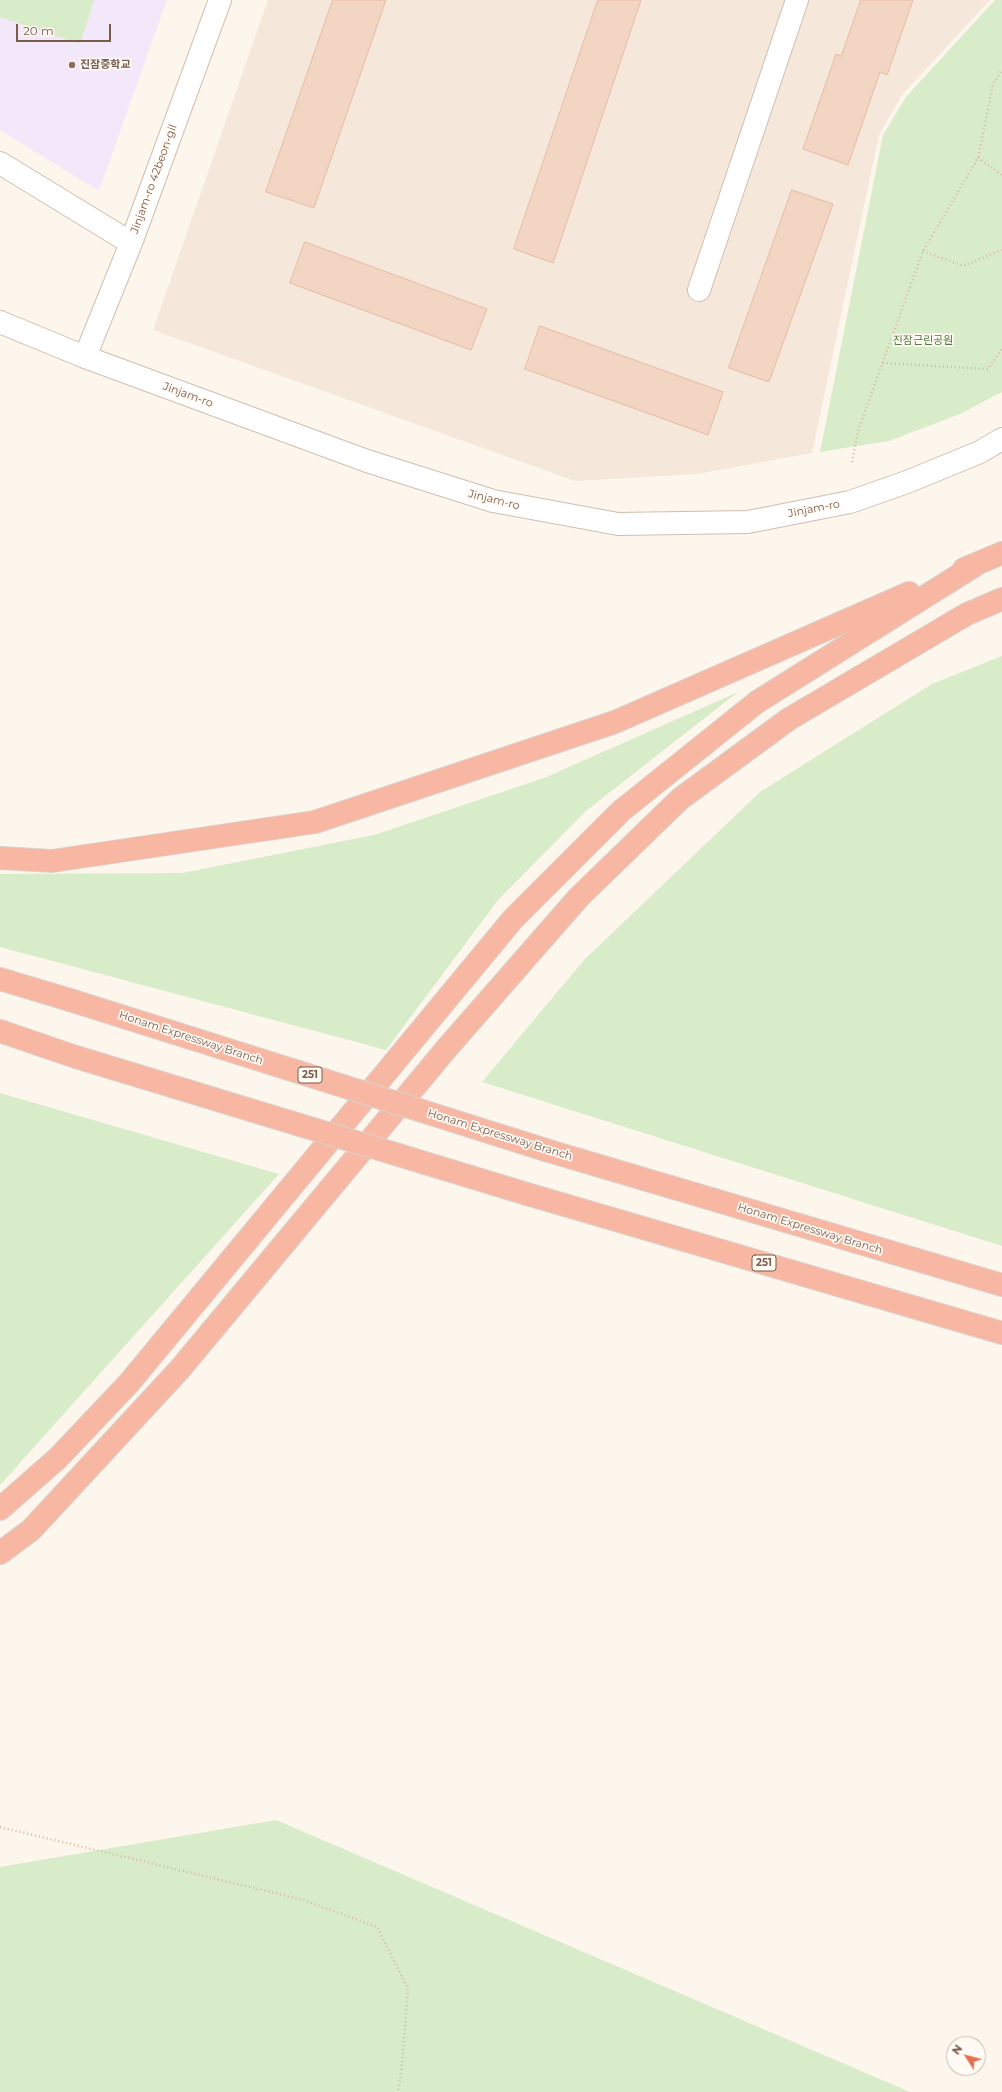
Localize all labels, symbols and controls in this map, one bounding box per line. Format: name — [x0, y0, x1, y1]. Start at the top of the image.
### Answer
scale bar — [18, 16, 113, 42]
text: 20 m — [23, 23, 54, 38]
place label: 진잠중학교 — [80, 58, 131, 72]
marker: 진잠중학교 — [67, 60, 77, 70]
street label: Jinjam-ro 42beon-gil — [128, 123, 180, 235]
park label: 진잠근린공원 — [893, 334, 953, 348]
street label: Jinjam-ro — [161, 380, 215, 410]
street label: Jinjam-ro — [467, 487, 521, 513]
street label: Jinjam-ro — [787, 498, 841, 520]
street label: Honam Expressway Branch — [117, 1008, 265, 1068]
road number: 251 — [298, 1067, 322, 1083]
street label: Honam Expressway Branch — [426, 1107, 574, 1163]
street label: Honam Expressway Branch — [736, 1201, 884, 1257]
road number: 251 — [752, 1255, 776, 1271]
north arrow — [946, 2036, 986, 2076]
text: N — [949, 2042, 965, 2057]

